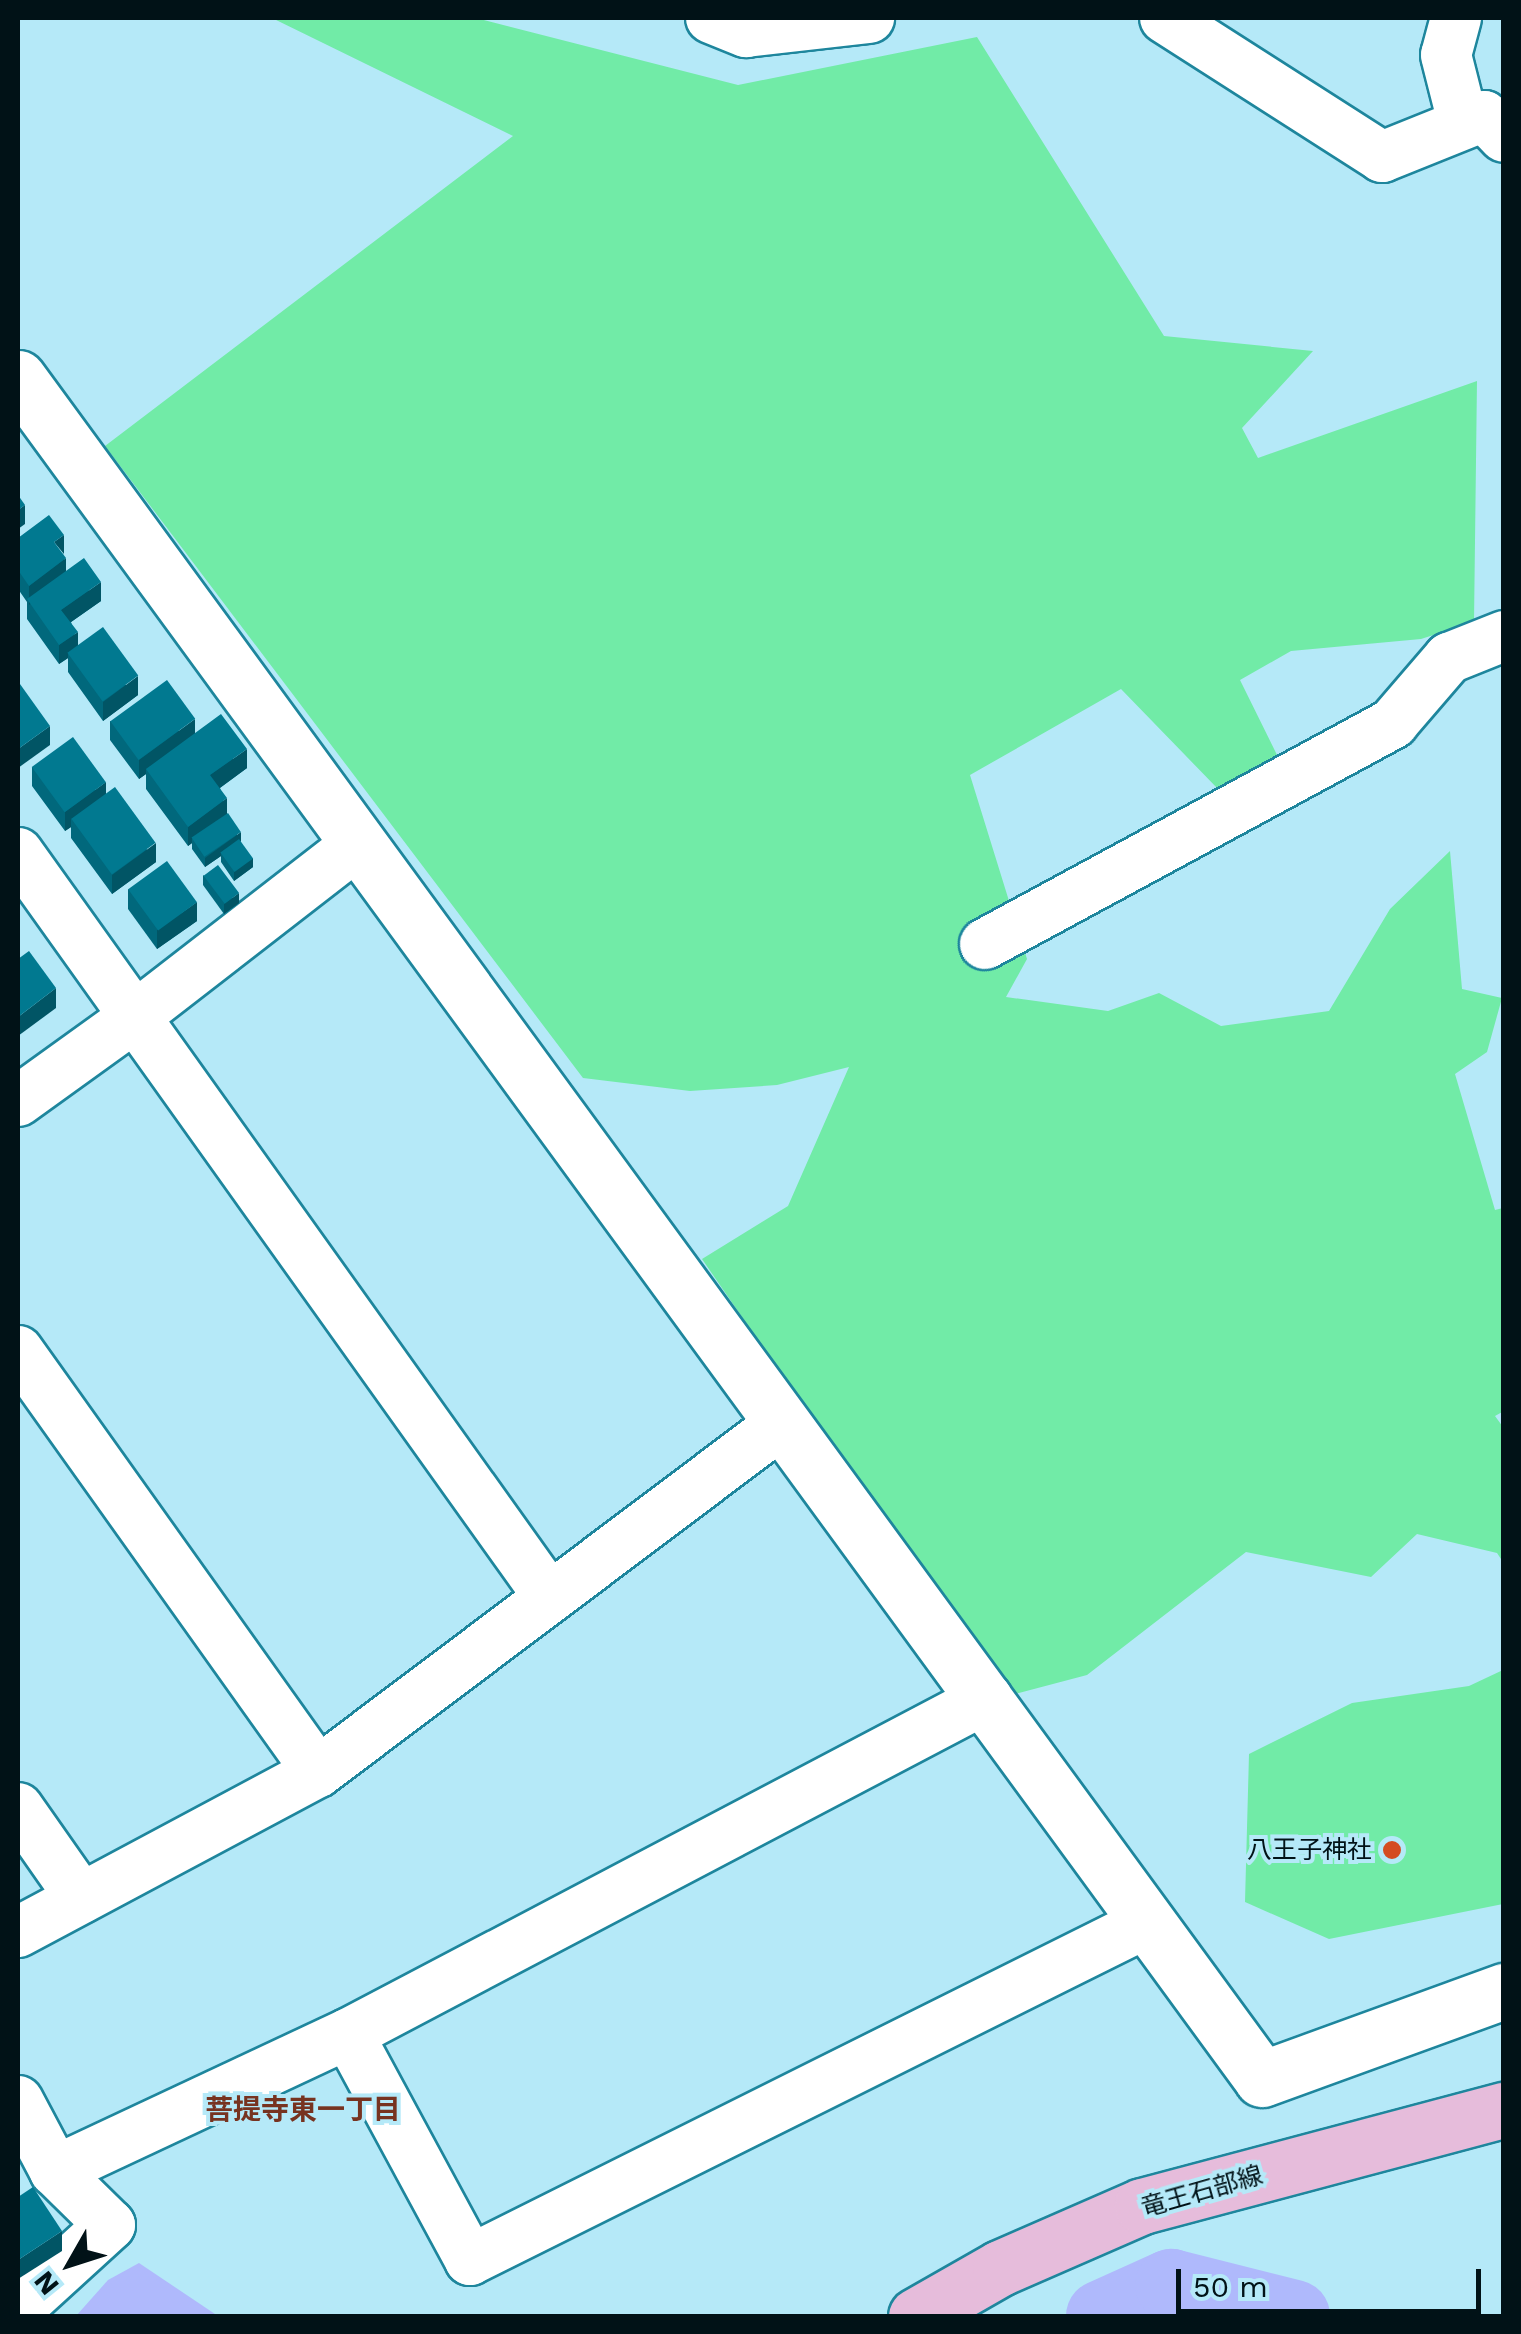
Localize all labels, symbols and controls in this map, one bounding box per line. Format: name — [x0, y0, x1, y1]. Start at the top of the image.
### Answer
place label: 八王子神社 — [1247, 1835, 1372, 1865]
marker: 八王子神社 — [1381, 1839, 1403, 1861]
district label: 菩提寺東一丁目 — [205, 2093, 401, 2127]
street label: 竜王石部線 — [1138, 2160, 1266, 2224]
north arrow — [20, 2214, 120, 2314]
scale bar — [1181, 2249, 1486, 2311]
text: N — [27, 2265, 66, 2302]
text: 50 m — [1193, 2269, 1268, 2304]

